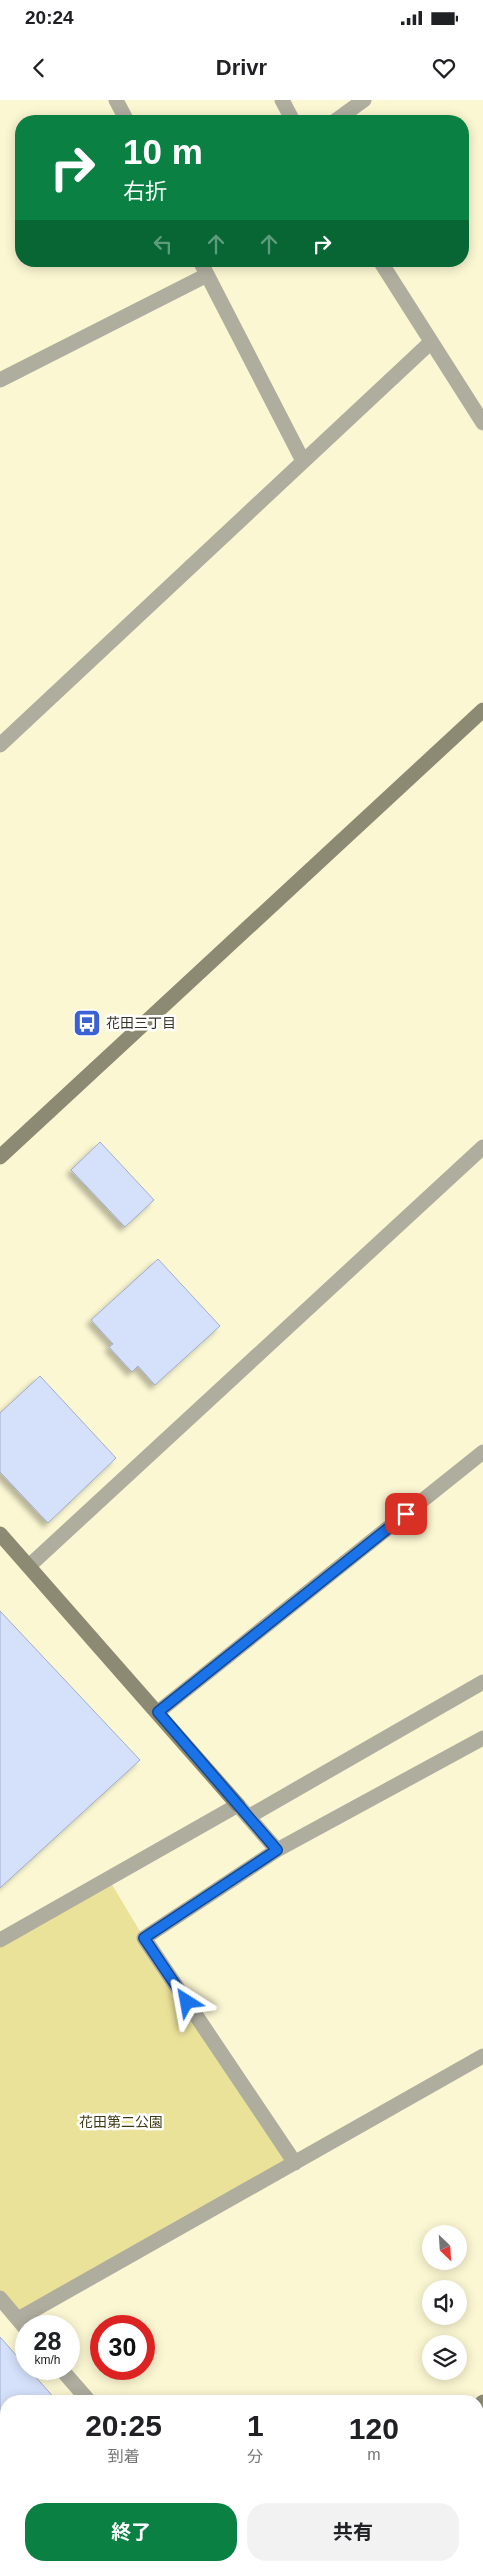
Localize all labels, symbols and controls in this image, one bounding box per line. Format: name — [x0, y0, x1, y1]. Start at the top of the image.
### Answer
text: 20:24 — [25, 7, 74, 28]
icon: back — [25, 54, 53, 82]
icon: heart — [430, 54, 458, 82]
text: Drivr — [216, 55, 267, 80]
text: 10 m — [123, 132, 203, 171]
icon: right — [40, 135, 105, 200]
text: 右折 — [123, 179, 167, 204]
icon: left — [149, 230, 177, 258]
icon: ahead — [202, 230, 230, 258]
icon: ahead — [255, 230, 283, 258]
icon: right — [308, 230, 336, 258]
bus stop icon: 花田三丁目 — [72, 1008, 102, 1038]
place label: 花田三丁目 — [106, 1015, 176, 1031]
pin — [385, 1493, 427, 1535]
icon: arrive — [392, 1500, 420, 1528]
position arrow — [160, 1975, 212, 2027]
park label: 花田第二公園 — [79, 2114, 163, 2130]
north arrow — [422, 2225, 468, 2270]
map controls — [422, 2225, 467, 2380]
button: sound — [422, 2280, 467, 2325]
speed limit sign: 30 — [90, 2315, 155, 2380]
text: 28 — [34, 2327, 61, 2355]
button: layers — [422, 2335, 467, 2380]
text: km/h — [34, 2353, 61, 2367]
text: 20:25 — [85, 2409, 162, 2442]
text: 1 — [247, 2409, 264, 2442]
text: 120 — [349, 2412, 399, 2445]
text: m — [367, 2446, 380, 2463]
text: 到着 — [107, 2448, 140, 2465]
text: 分 — [247, 2448, 263, 2465]
button: 終了 — [25, 2503, 237, 2561]
button: 共有 — [247, 2503, 459, 2561]

